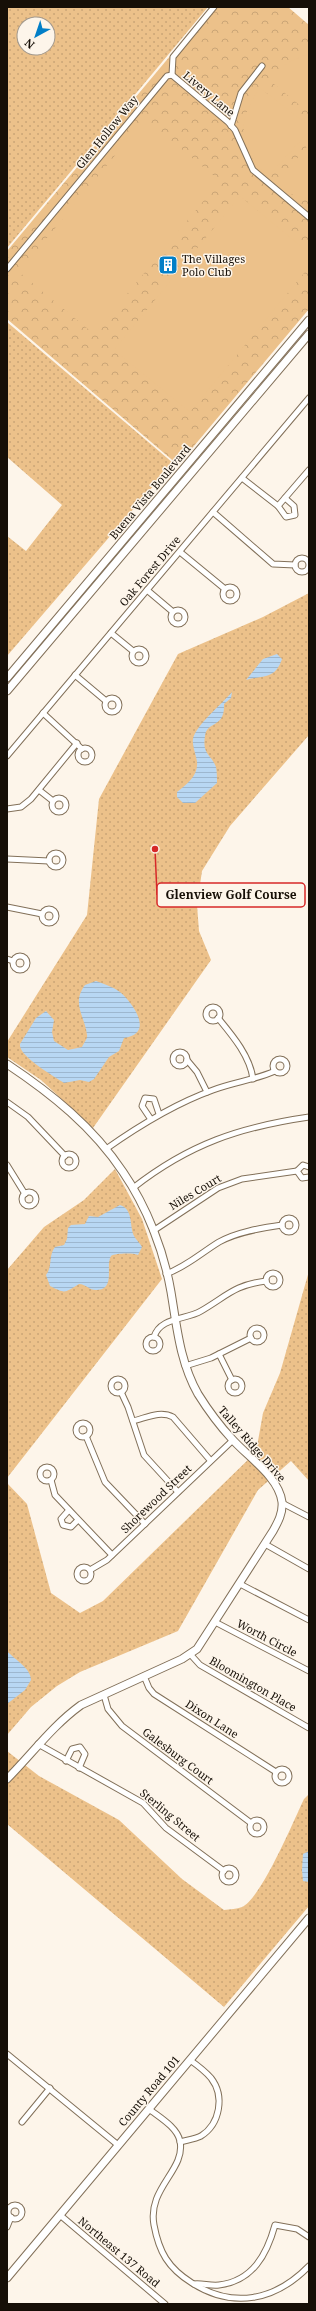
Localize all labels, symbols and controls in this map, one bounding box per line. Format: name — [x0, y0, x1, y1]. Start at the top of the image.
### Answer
north arrow — [16, 16, 56, 56]
text: N — [21, 35, 37, 53]
street label: Livery Lane — [180, 68, 238, 120]
street label: Glen Hollow Way — [72, 91, 141, 172]
place label: The Villages Polo Club — [182, 251, 245, 279]
building icon: The Villages Polo Club — [157, 254, 179, 276]
street label: Buena Vista Boulevard — [106, 441, 194, 542]
street label: Oak Forest Drive — [116, 532, 184, 609]
callout: Glenview Golf Course — [157, 883, 305, 907]
text: Glenview Golf Course — [165, 886, 297, 903]
street label: Niles Court — [166, 1170, 224, 1213]
street label: Talley Ridge Drive — [215, 1403, 289, 1485]
street label: Shorewood Street — [117, 1461, 194, 1536]
street label: Worth Circle — [234, 1615, 300, 1660]
street label: Bloomington Place — [207, 1653, 300, 1715]
street label: Dixon Lane — [183, 1696, 242, 1741]
street label: Galesburg Court — [140, 1724, 217, 1787]
street label: Sterling Street — [137, 1785, 204, 1844]
street label: County Road 101 — [115, 2052, 183, 2129]
street label: Northeast 137 Road — [75, 2213, 164, 2290]

